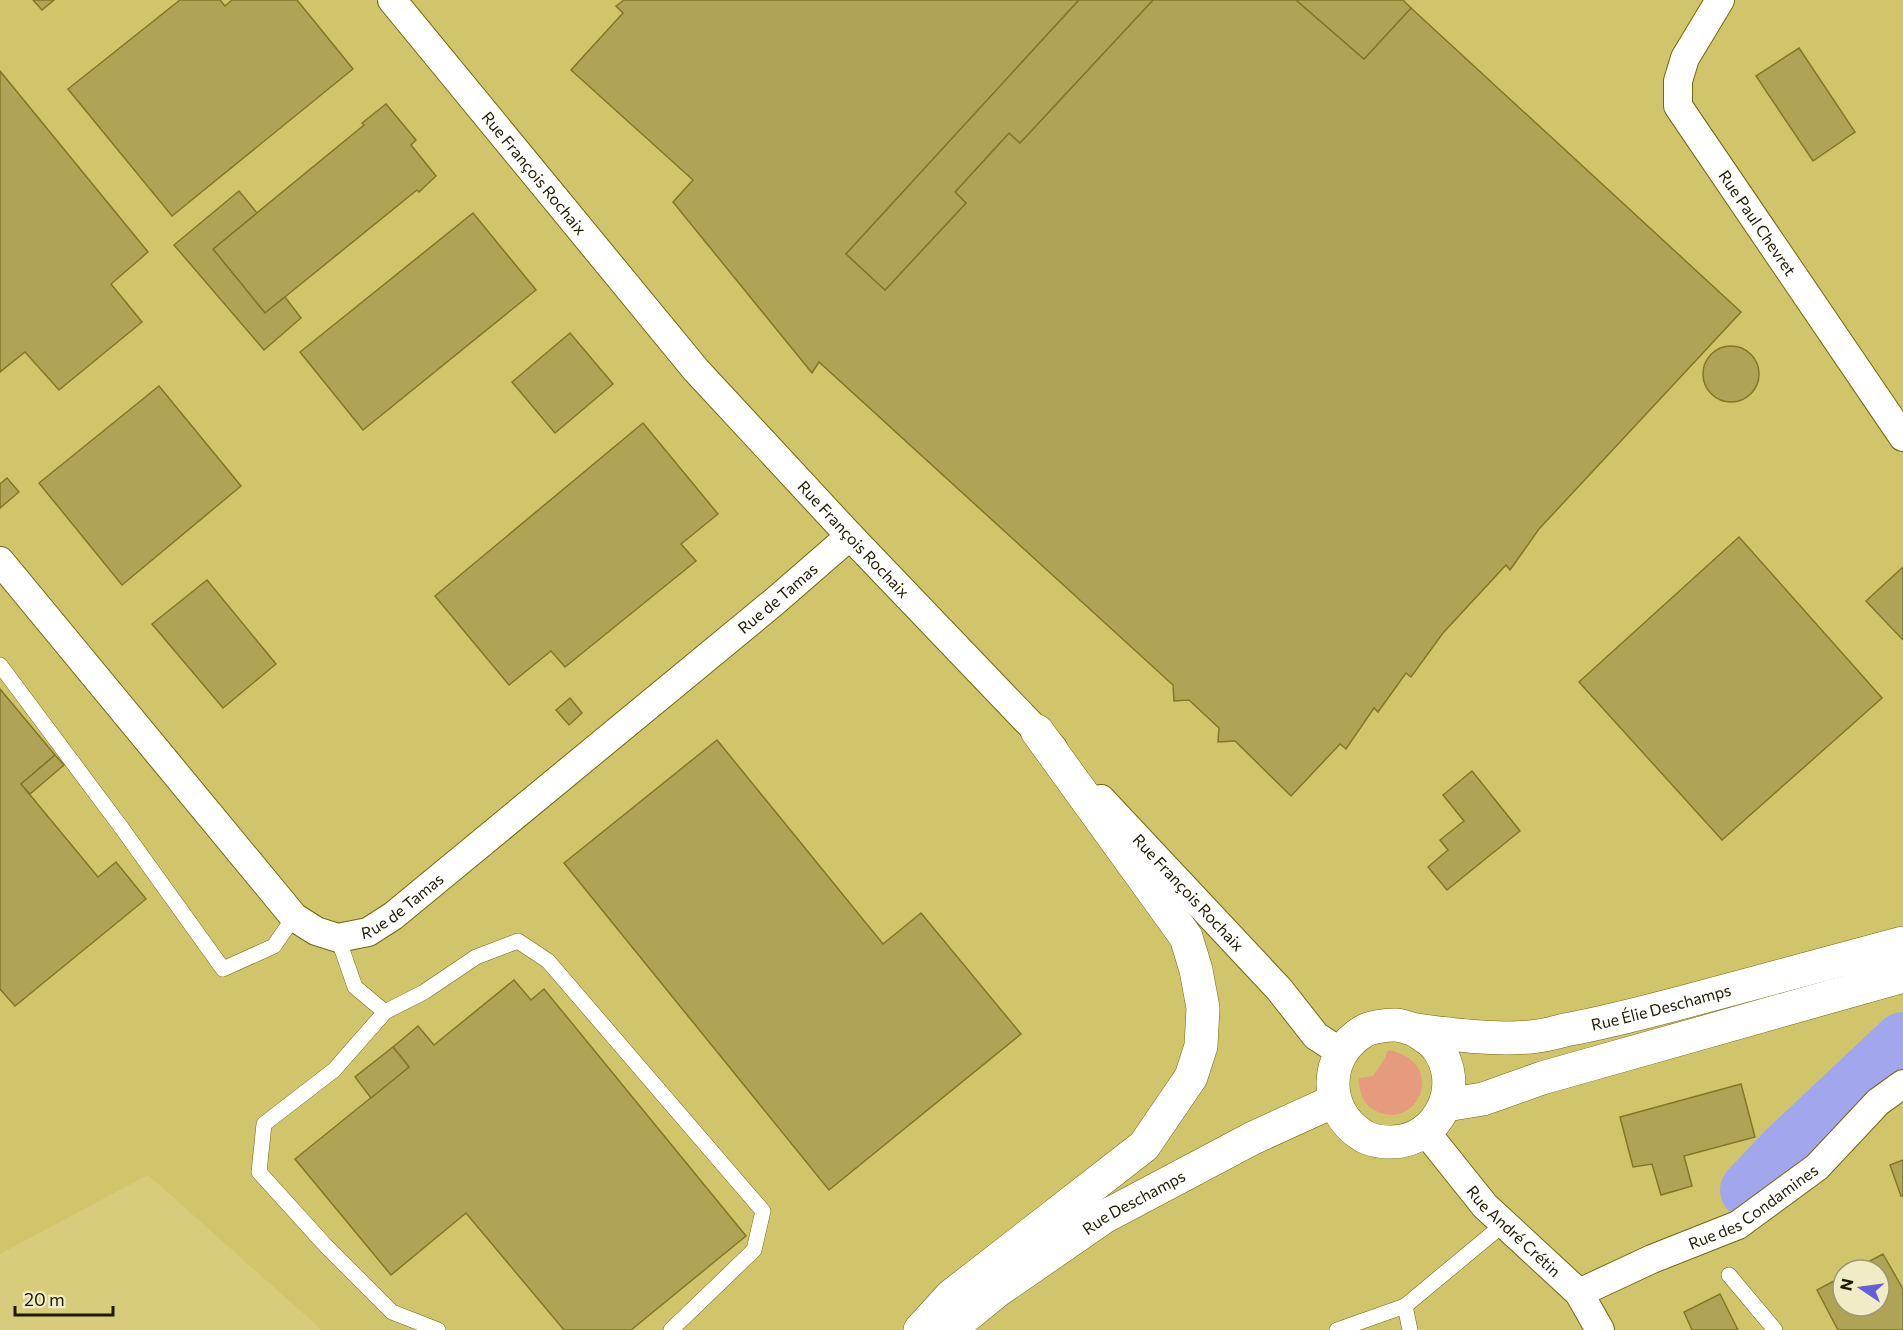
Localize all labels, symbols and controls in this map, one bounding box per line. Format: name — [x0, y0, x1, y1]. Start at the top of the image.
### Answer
street label: Rue François Rochaix — [478, 107, 591, 239]
street label: Rue Paul Chevret — [1715, 166, 1801, 279]
street label: Rue François Rochaix — [794, 476, 914, 601]
street label: Rue de Tamas — [733, 559, 821, 637]
street label: Rue François Rochaix — [1129, 829, 1249, 955]
street label: Rue de Tamas — [359, 869, 447, 942]
street label: Rue Élie Deschamps — [1589, 980, 1733, 1034]
street label: Rue des Condamines — [1685, 1160, 1821, 1253]
street label: Rue Deschamps — [1078, 1166, 1188, 1238]
street label: Rue André Crétin — [1463, 1181, 1565, 1280]
north arrow — [1831, 1258, 1891, 1318]
text: N — [1835, 1277, 1857, 1292]
scale bar — [15, 1279, 112, 1317]
text: 20 m — [24, 1288, 65, 1310]

